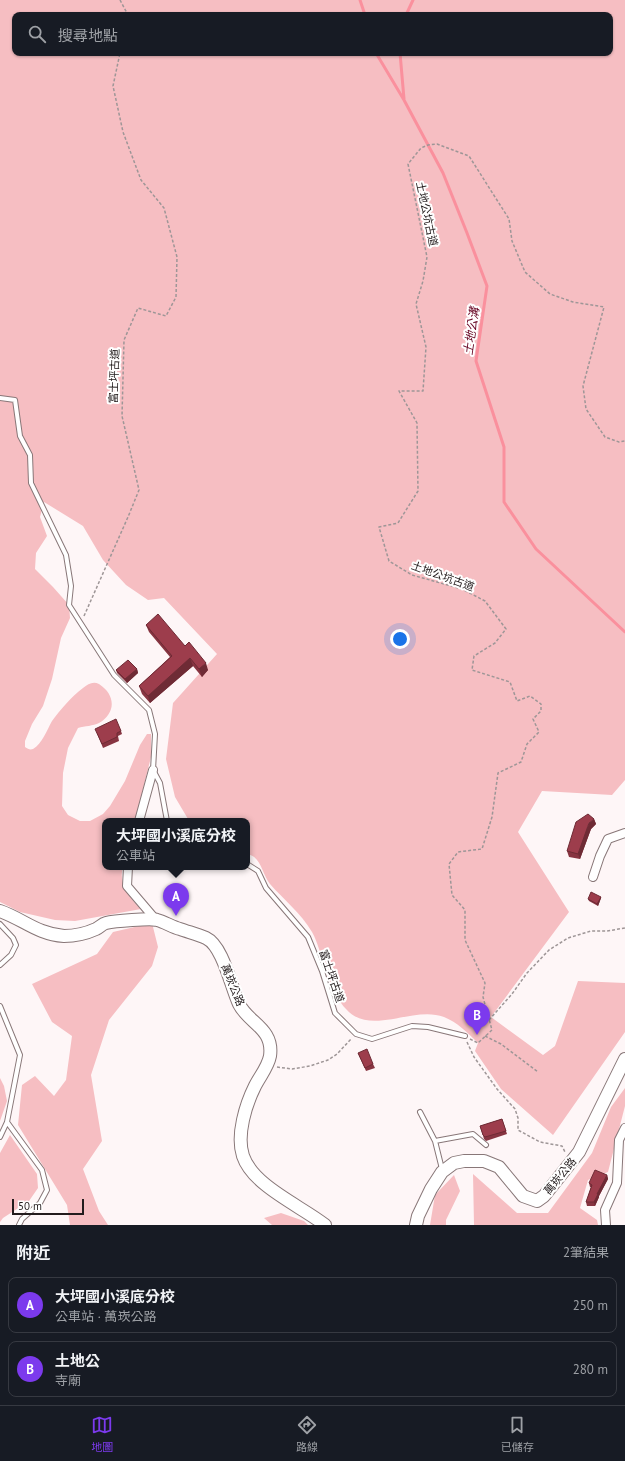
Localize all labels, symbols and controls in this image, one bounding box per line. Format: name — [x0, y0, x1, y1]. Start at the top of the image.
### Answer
search box — [12, 12, 613, 56]
icon: search — [26, 23, 48, 45]
text: 搜尋地點 — [58, 26, 118, 45]
street label: 土地公坑古道 — [413, 180, 441, 248]
water label: 土地公溝 — [460, 304, 482, 356]
street label: 富士坪古道 — [106, 348, 122, 404]
street label: 土地公坑古道 — [410, 558, 476, 594]
your location — [390, 629, 410, 649]
popup — [102, 818, 250, 870]
text: 大坪國小溪底分校 — [116, 826, 236, 845]
text: 公車站 — [116, 847, 155, 864]
pin: A — [163, 883, 189, 916]
street label: 富士坪古道 — [316, 948, 348, 1004]
street label: 萬崁公路 — [218, 962, 248, 1008]
pin: B — [464, 1002, 490, 1035]
street label: 萬崁公路 — [541, 1154, 579, 1198]
scale bar — [12, 1197, 84, 1216]
text: 50 m — [18, 1199, 42, 1213]
text: 附近 — [16, 1242, 50, 1264]
text: 2筆結果 — [563, 1244, 609, 1261]
text: 大坪國小溪底分校 — [55, 1287, 175, 1306]
text: A — [26, 1297, 34, 1314]
text: 250 m — [573, 1297, 608, 1314]
text: 公車站 · 萬崁公路 — [55, 1308, 156, 1325]
text: 土地公 — [55, 1351, 100, 1370]
text: B — [26, 1361, 34, 1378]
text: 280 m — [573, 1361, 608, 1378]
text: 寺廟 — [55, 1372, 81, 1389]
tab: 地圖 — [91, 1414, 113, 1454]
tab: 路線 — [296, 1414, 318, 1454]
tab: 已儲存 — [501, 1414, 534, 1454]

